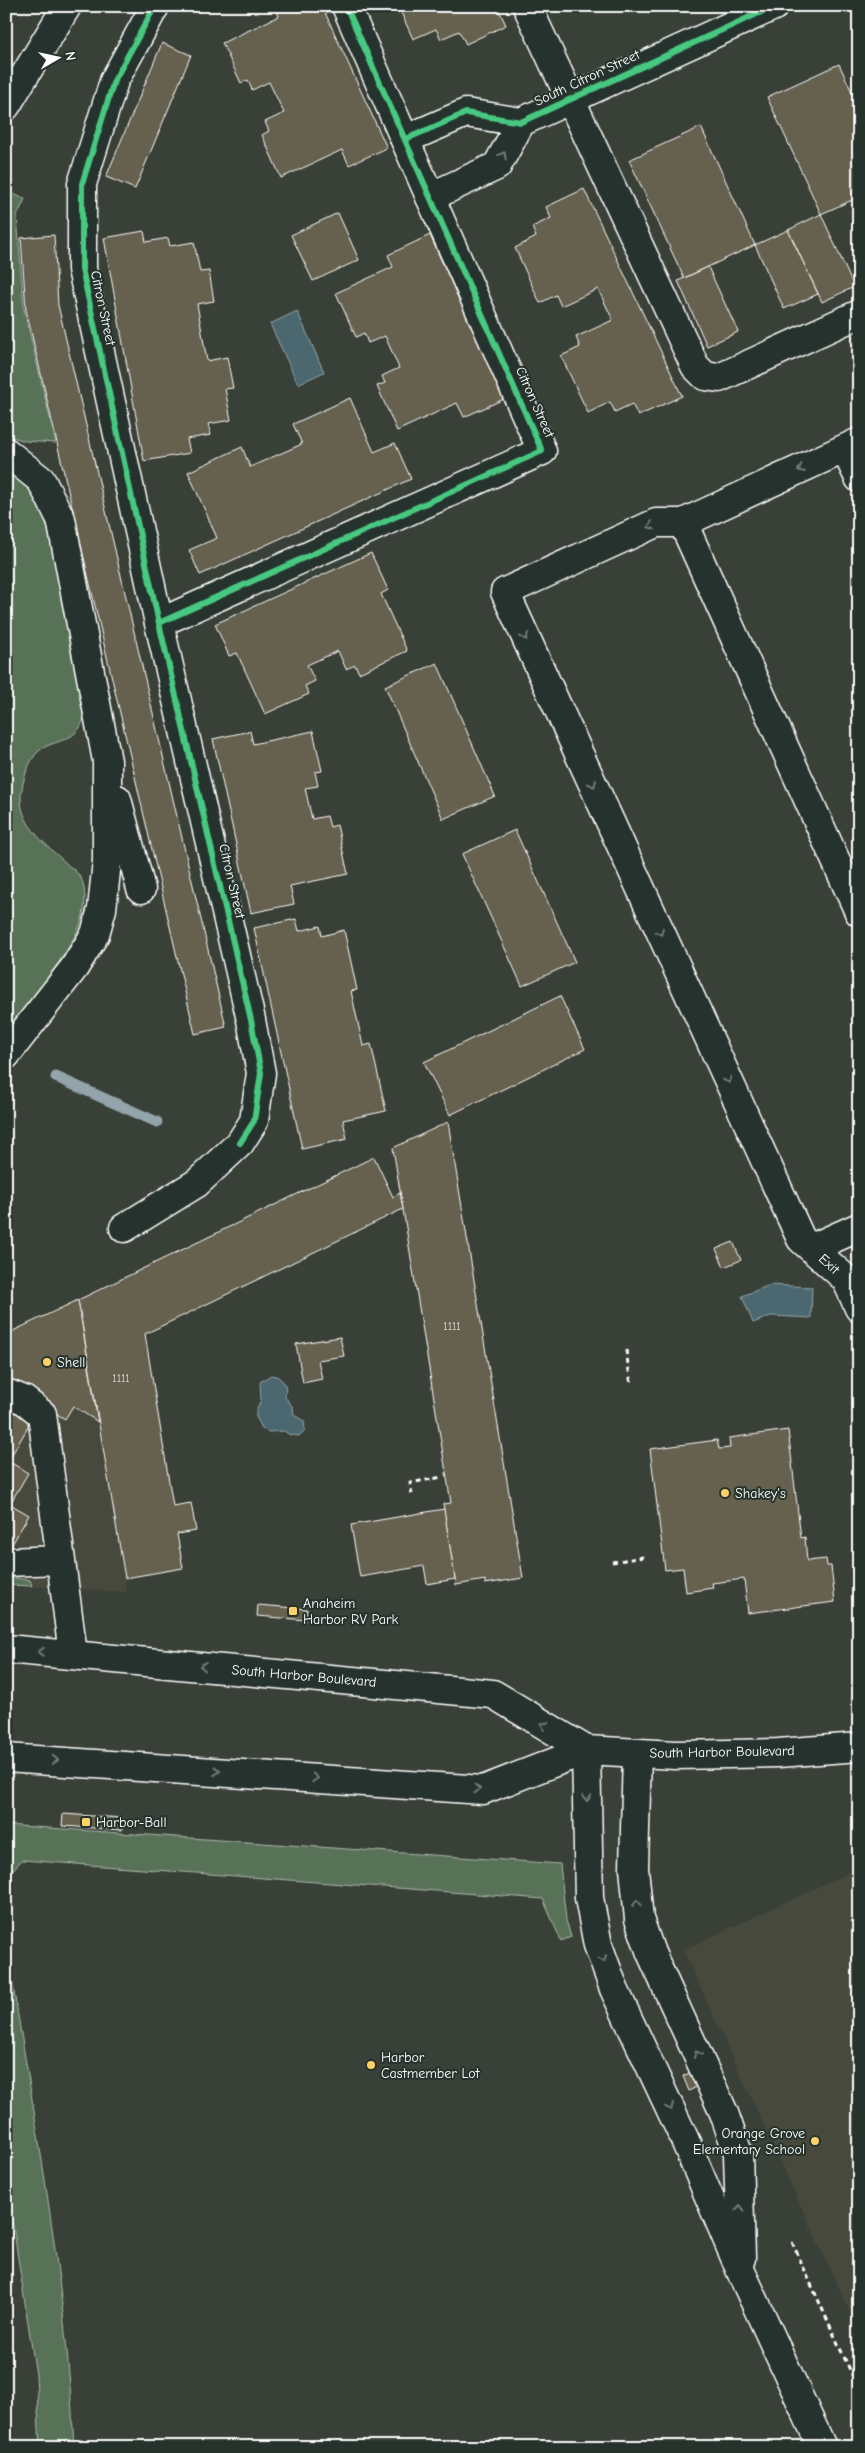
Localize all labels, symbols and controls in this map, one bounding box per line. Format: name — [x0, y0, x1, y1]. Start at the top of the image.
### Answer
north arrow — [32, 32, 82, 82]
street label: South Citron Street — [532, 46, 643, 110]
text: N — [61, 50, 79, 62]
one-way arrow — [497, 151, 507, 160]
street label: Citron Street — [87, 269, 119, 348]
street label: Citron Street — [512, 364, 559, 441]
one-way arrow — [797, 463, 806, 473]
one-way arrow — [647, 520, 656, 530]
one-way arrow — [519, 632, 529, 641]
one-way arrow — [586, 779, 597, 788]
street label: Citron Street — [215, 842, 249, 921]
one-way arrow — [654, 927, 665, 936]
one-way arrow — [722, 1075, 732, 1084]
street label: Exit — [815, 1250, 844, 1278]
house number: 1111 — [443, 1320, 461, 1333]
place label: Shell — [57, 1354, 85, 1371]
marker: Shell — [41, 1356, 53, 1368]
house number: 1111 — [112, 1372, 130, 1385]
place label: Shakey's — [735, 1485, 786, 1502]
marker: Shakey's — [719, 1487, 731, 1499]
place label: Anaheim Harbor RV Park — [303, 1595, 399, 1628]
marker: Anaheim Harbor RV Park — [287, 1605, 299, 1617]
one-way arrow — [37, 1646, 45, 1657]
one-way arrow — [199, 1661, 207, 1672]
street label: South Harbor Boulevard — [231, 1661, 377, 1691]
one-way arrow — [541, 1721, 550, 1731]
street label: South Harbor Boulevard — [649, 1742, 795, 1762]
one-way arrow — [52, 1755, 59, 1765]
one-way arrow — [213, 1765, 221, 1776]
one-way arrow — [311, 1772, 319, 1783]
one-way arrow — [473, 1784, 481, 1794]
one-way arrow — [582, 1795, 592, 1803]
place label: Harbor-Ball — [96, 1814, 166, 1831]
marker: Harbor-Ball — [80, 1816, 92, 1828]
one-way arrow — [632, 1899, 643, 1907]
one-way arrow — [597, 1954, 607, 1963]
place label: Harbor Castmember Lot — [381, 2049, 481, 2082]
one-way arrow — [693, 2050, 704, 2059]
marker: Harbor Castmember Lot — [365, 2059, 377, 2071]
one-way arrow — [663, 2102, 674, 2111]
place label: Orange Grove Elementary School — [693, 2125, 805, 2158]
marker: Orange Grove Elementary School — [809, 2135, 821, 2147]
one-way arrow — [735, 2204, 745, 2212]

